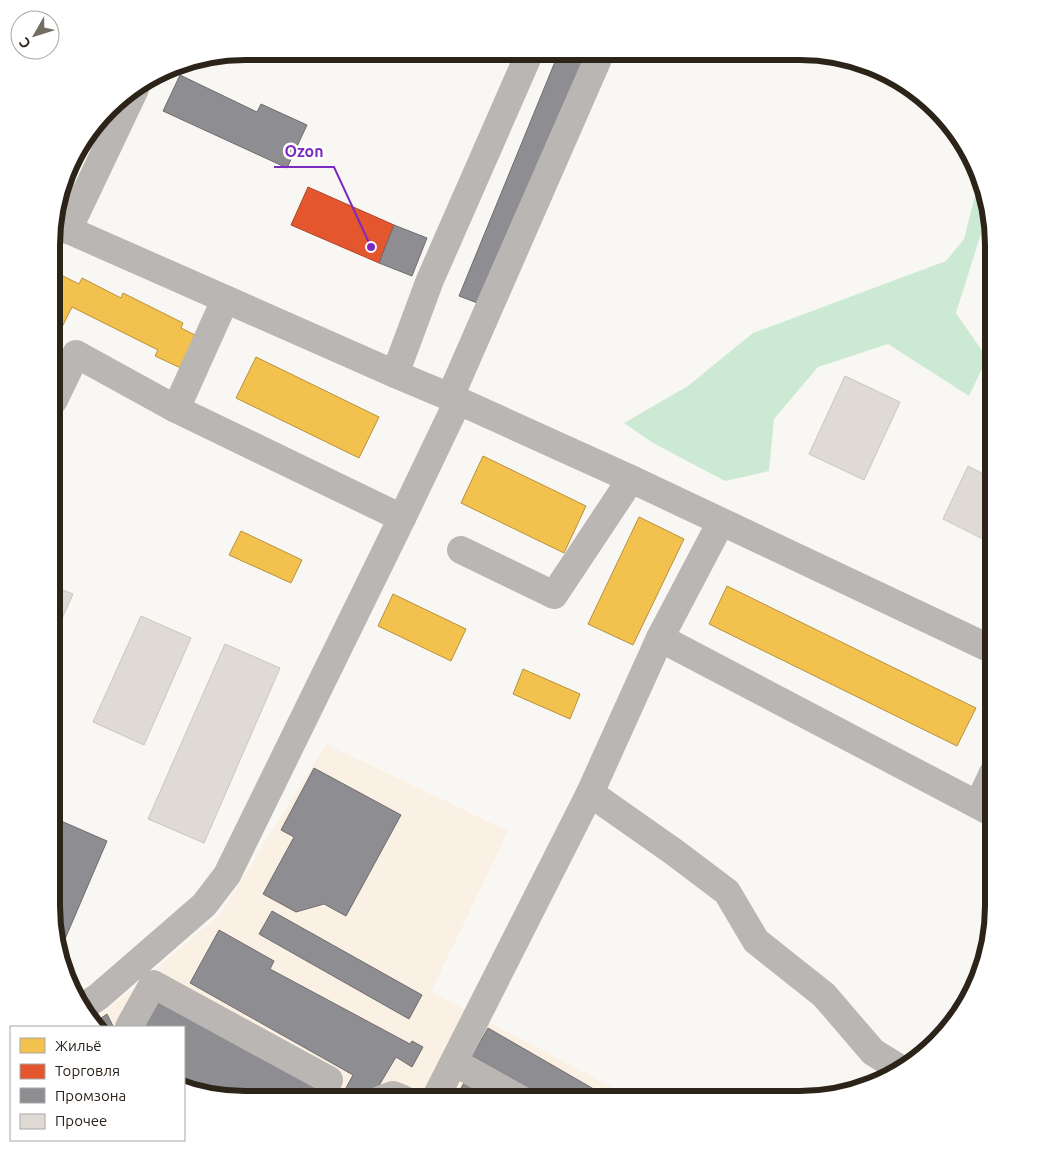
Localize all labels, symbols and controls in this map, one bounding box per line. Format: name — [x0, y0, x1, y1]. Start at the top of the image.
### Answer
north arrow — [10, 10, 60, 60]
text: С — [16, 35, 34, 52]
callout: Ozon — [274, 136, 334, 167]
text: Ozon — [284, 142, 324, 160]
legend — [10, 1026, 185, 1141]
text: Жильё — [55, 1037, 102, 1054]
text: Торговля — [55, 1062, 120, 1079]
text: Промзона — [55, 1087, 126, 1104]
text: Прочее — [55, 1112, 107, 1129]

